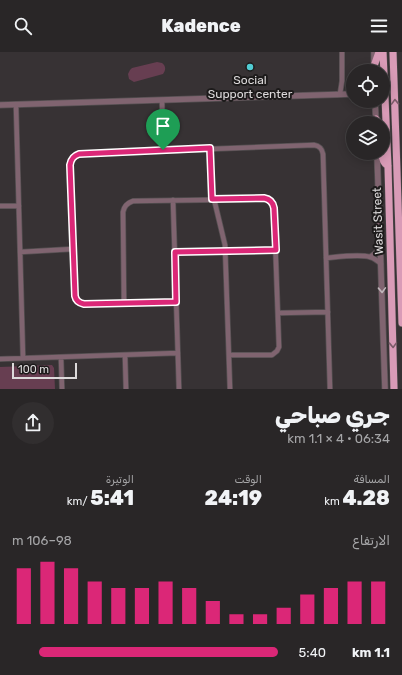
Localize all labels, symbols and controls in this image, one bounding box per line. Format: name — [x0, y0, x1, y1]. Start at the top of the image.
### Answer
icon: search — [12, 15, 34, 37]
text: Kadence — [161, 15, 241, 37]
icon: menu — [368, 15, 390, 37]
marker: Social Support center — [245, 62, 255, 72]
map controls — [346, 64, 390, 160]
button: locate — [346, 64, 390, 108]
place label: Social Support center — [208, 73, 293, 101]
one-way arrow — [391, 99, 399, 105]
pin — [146, 109, 180, 150]
icon: arrive — [152, 115, 174, 137]
button: layers — [346, 116, 390, 160]
street label: Wasit Street — [370, 187, 386, 255]
one-way arrow — [377, 287, 386, 293]
one-way arrow — [388, 342, 397, 348]
scale bar — [12, 361, 77, 380]
text: 100 m — [18, 363, 49, 376]
button: share — [12, 402, 54, 444]
text: جري صباحي — [275, 402, 390, 429]
text: 06:34 · 4 × 1.1 km — [287, 431, 390, 446]
text: الوتيرة — [106, 473, 134, 486]
text: الوقت — [234, 473, 262, 486]
text: المسافة — [353, 473, 390, 486]
text: 5:41 — [90, 486, 134, 510]
text: 24:19 — [204, 486, 262, 510]
text: 4.28 — [343, 486, 390, 510]
text: /km — [67, 495, 90, 508]
text: km — [324, 495, 343, 508]
text: 98–106 m — [12, 533, 72, 548]
text: الارتفاع — [353, 533, 390, 548]
text: 5:40 — [299, 645, 326, 660]
text: 1.1 km — [352, 645, 390, 660]

